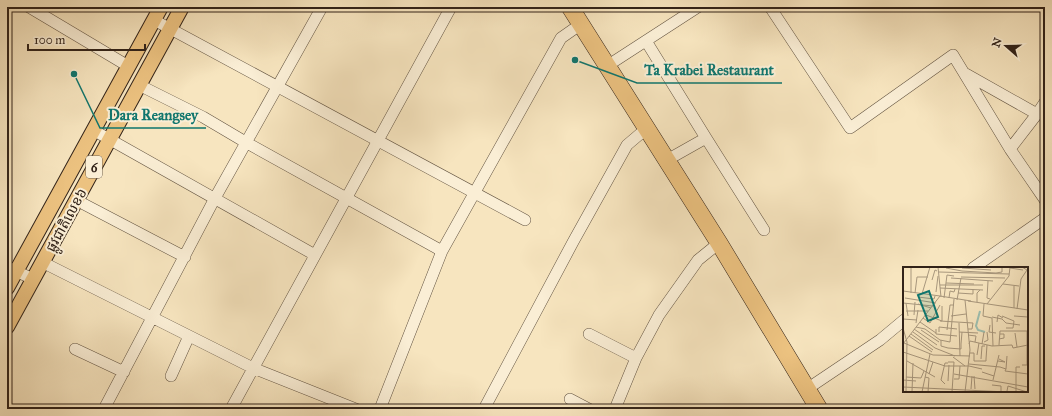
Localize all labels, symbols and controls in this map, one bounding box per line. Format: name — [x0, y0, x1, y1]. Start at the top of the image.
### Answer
scale bar — [28, 26, 145, 52]
north arrow — [986, 26, 1026, 66]
text: 100 m — [34, 33, 65, 47]
text: N — [989, 36, 1005, 49]
callout: Ta Krabei Restaurant — [637, 56, 782, 83]
text: Ta Krabei Restaurant — [643, 61, 774, 79]
callout: Dara Reangsey — [100, 101, 206, 128]
text: Dara Reangsey — [108, 106, 199, 125]
road number: 6 — [86, 156, 102, 178]
street label: ផ្លូវជាតិលេខ៦ — [42, 185, 94, 257]
inset map — [903, 267, 1028, 392]

